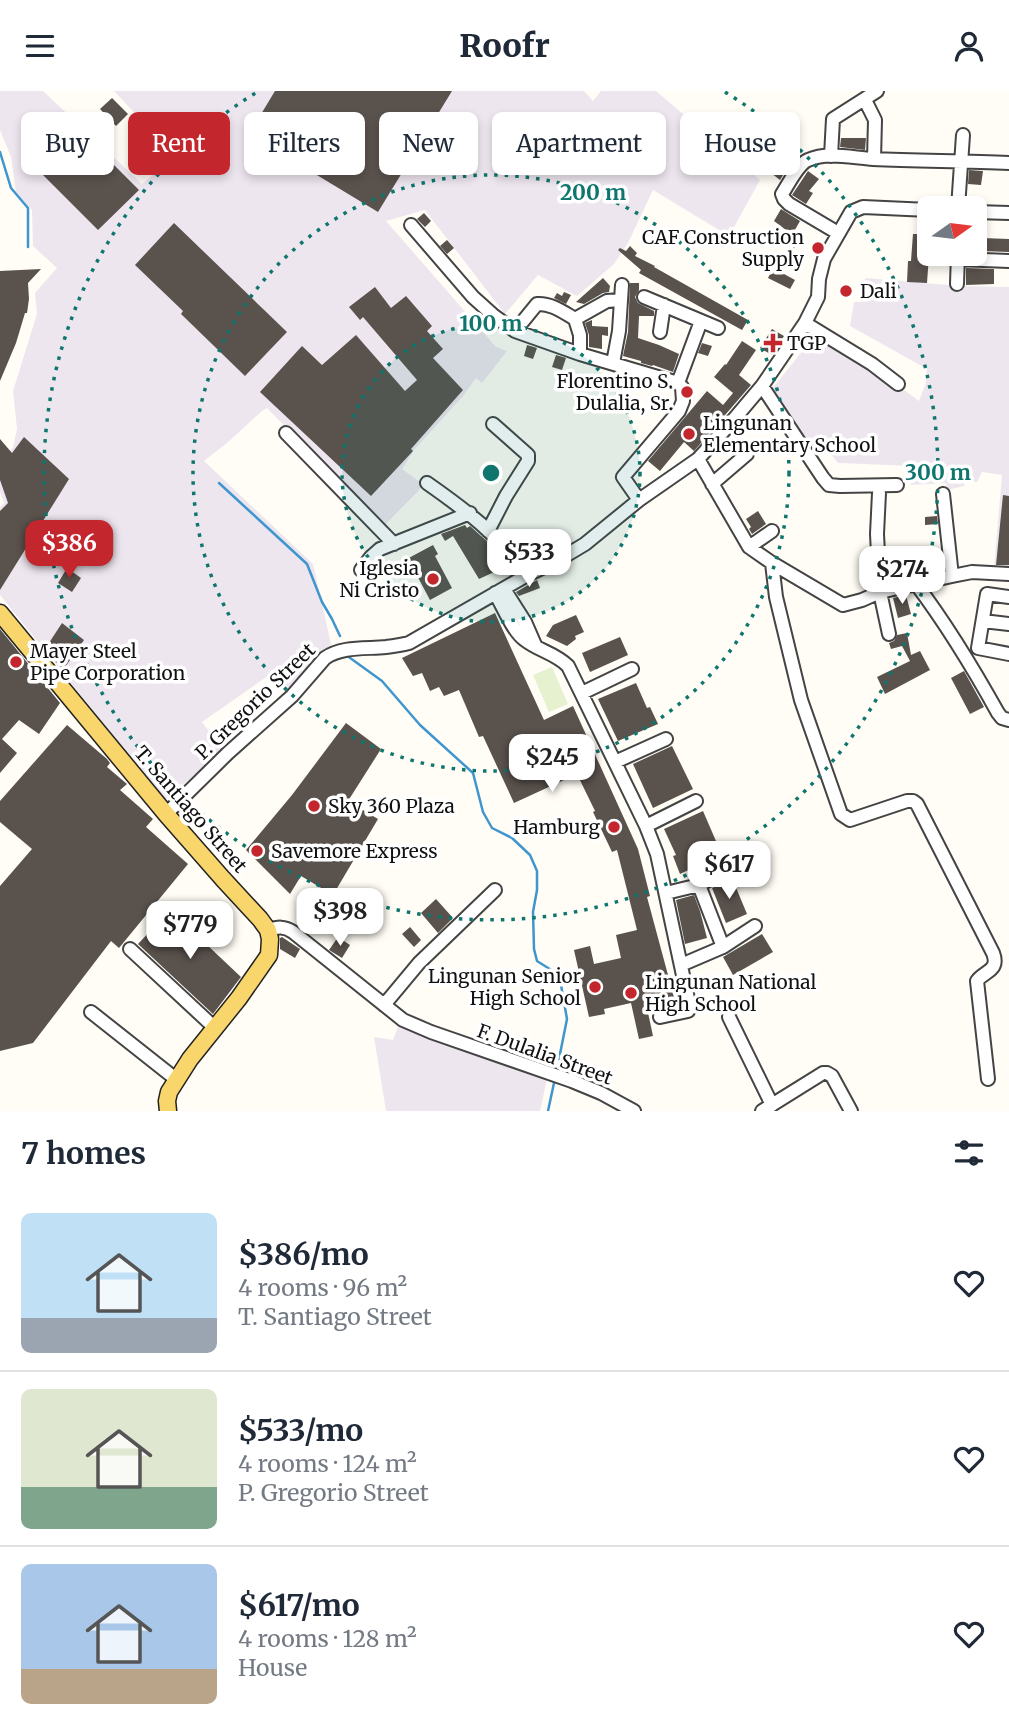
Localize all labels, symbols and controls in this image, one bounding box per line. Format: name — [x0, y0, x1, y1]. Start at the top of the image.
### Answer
text: Roofr — [459, 26, 550, 66]
icon: menu — [21, 27, 59, 65]
icon: person — [950, 27, 988, 65]
chip: Buy — [21, 112, 114, 175]
chip: Rent — [128, 112, 230, 175]
chip: Filters — [244, 112, 365, 175]
chip: New — [379, 112, 478, 175]
chip: Apartment — [492, 112, 666, 175]
chip: House — [680, 112, 800, 175]
text: 200 m — [560, 179, 626, 206]
north arrow — [917, 196, 987, 266]
map controls — [917, 196, 987, 266]
place label: CAF Construction Supply — [642, 225, 804, 271]
marker: CAF Construction Supply — [810, 240, 826, 256]
place label: Dali — [860, 279, 897, 303]
marker: Dali — [838, 283, 854, 299]
text: 100 m — [460, 310, 522, 337]
place label: TGP — [787, 331, 826, 355]
marker: TGP — [765, 335, 781, 351]
place label: Florentino S. Dulalia, Sr. — [556, 369, 673, 415]
marker: Florentino S. Dulalia, Sr. — [679, 384, 695, 400]
place label: Lingunan Elementary School — [703, 411, 876, 457]
marker: Lingunan Elementary School — [681, 426, 697, 442]
text: 300 m — [905, 459, 971, 486]
centre of rings — [479, 461, 503, 485]
pin: $386 — [28, 521, 110, 580]
text: $386 — [41, 528, 97, 557]
pin: $533 — [488, 529, 570, 589]
text: $533 — [503, 537, 555, 566]
pin: $274 — [861, 547, 943, 606]
text: $274 — [875, 554, 929, 583]
place label: Iglesia Ni Cristo — [339, 556, 419, 602]
marker: Iglesia Ni Cristo — [425, 571, 441, 587]
street label: P. Gregorio Street — [190, 637, 320, 764]
place label: Mayer Steel Pipe Corporation — [30, 639, 186, 685]
marker: Mayer Steel Pipe Corporation — [8, 654, 24, 670]
pin: $245 — [511, 735, 593, 794]
street label: T. Santiago Street — [129, 741, 253, 878]
text: $245 — [525, 742, 579, 771]
place label: Sky 360 Plaza — [328, 794, 455, 818]
marker: Sky 360 Plaza — [306, 798, 322, 814]
place label: Hamburg — [513, 815, 600, 839]
marker: Hamburg — [606, 819, 622, 835]
place label: Savemore Express — [271, 839, 438, 863]
pin: $617 — [688, 841, 770, 901]
marker: Savemore Express — [249, 843, 265, 859]
text: $617 — [704, 849, 754, 878]
pin: $398 — [299, 889, 381, 948]
text: $398 — [312, 896, 368, 925]
pin: $779 — [149, 901, 231, 961]
text: $779 — [162, 909, 218, 938]
place label: Lingunan Senior High School — [428, 964, 581, 1010]
place label: Lingunan National High School — [645, 970, 817, 1016]
marker: Lingunan Senior High School — [587, 979, 603, 995]
marker: Lingunan National High School — [623, 985, 639, 1001]
street label: F. Dulalia Street — [474, 1018, 617, 1090]
text: 7 homes — [21, 1134, 146, 1172]
icon: filters — [950, 1134, 988, 1172]
text: $386/mo — [238, 1235, 369, 1273]
icon: home — [77, 1241, 161, 1325]
icon: heart — [950, 1264, 988, 1302]
text: 4 rooms · 96 m² — [238, 1273, 407, 1302]
text: T. Santiago Street — [238, 1302, 432, 1331]
text: $533/mo — [238, 1411, 363, 1449]
icon: home — [77, 1417, 161, 1501]
icon: heart — [950, 1440, 988, 1478]
text: 4 rooms · 124 m² — [238, 1449, 417, 1478]
text: P. Gregorio Street — [238, 1478, 429, 1507]
text: $617/mo — [238, 1586, 360, 1624]
icon: home — [77, 1592, 161, 1676]
icon: heart — [950, 1615, 988, 1653]
text: 4 rooms · 128 m² — [238, 1624, 417, 1653]
text: House — [238, 1653, 307, 1682]

